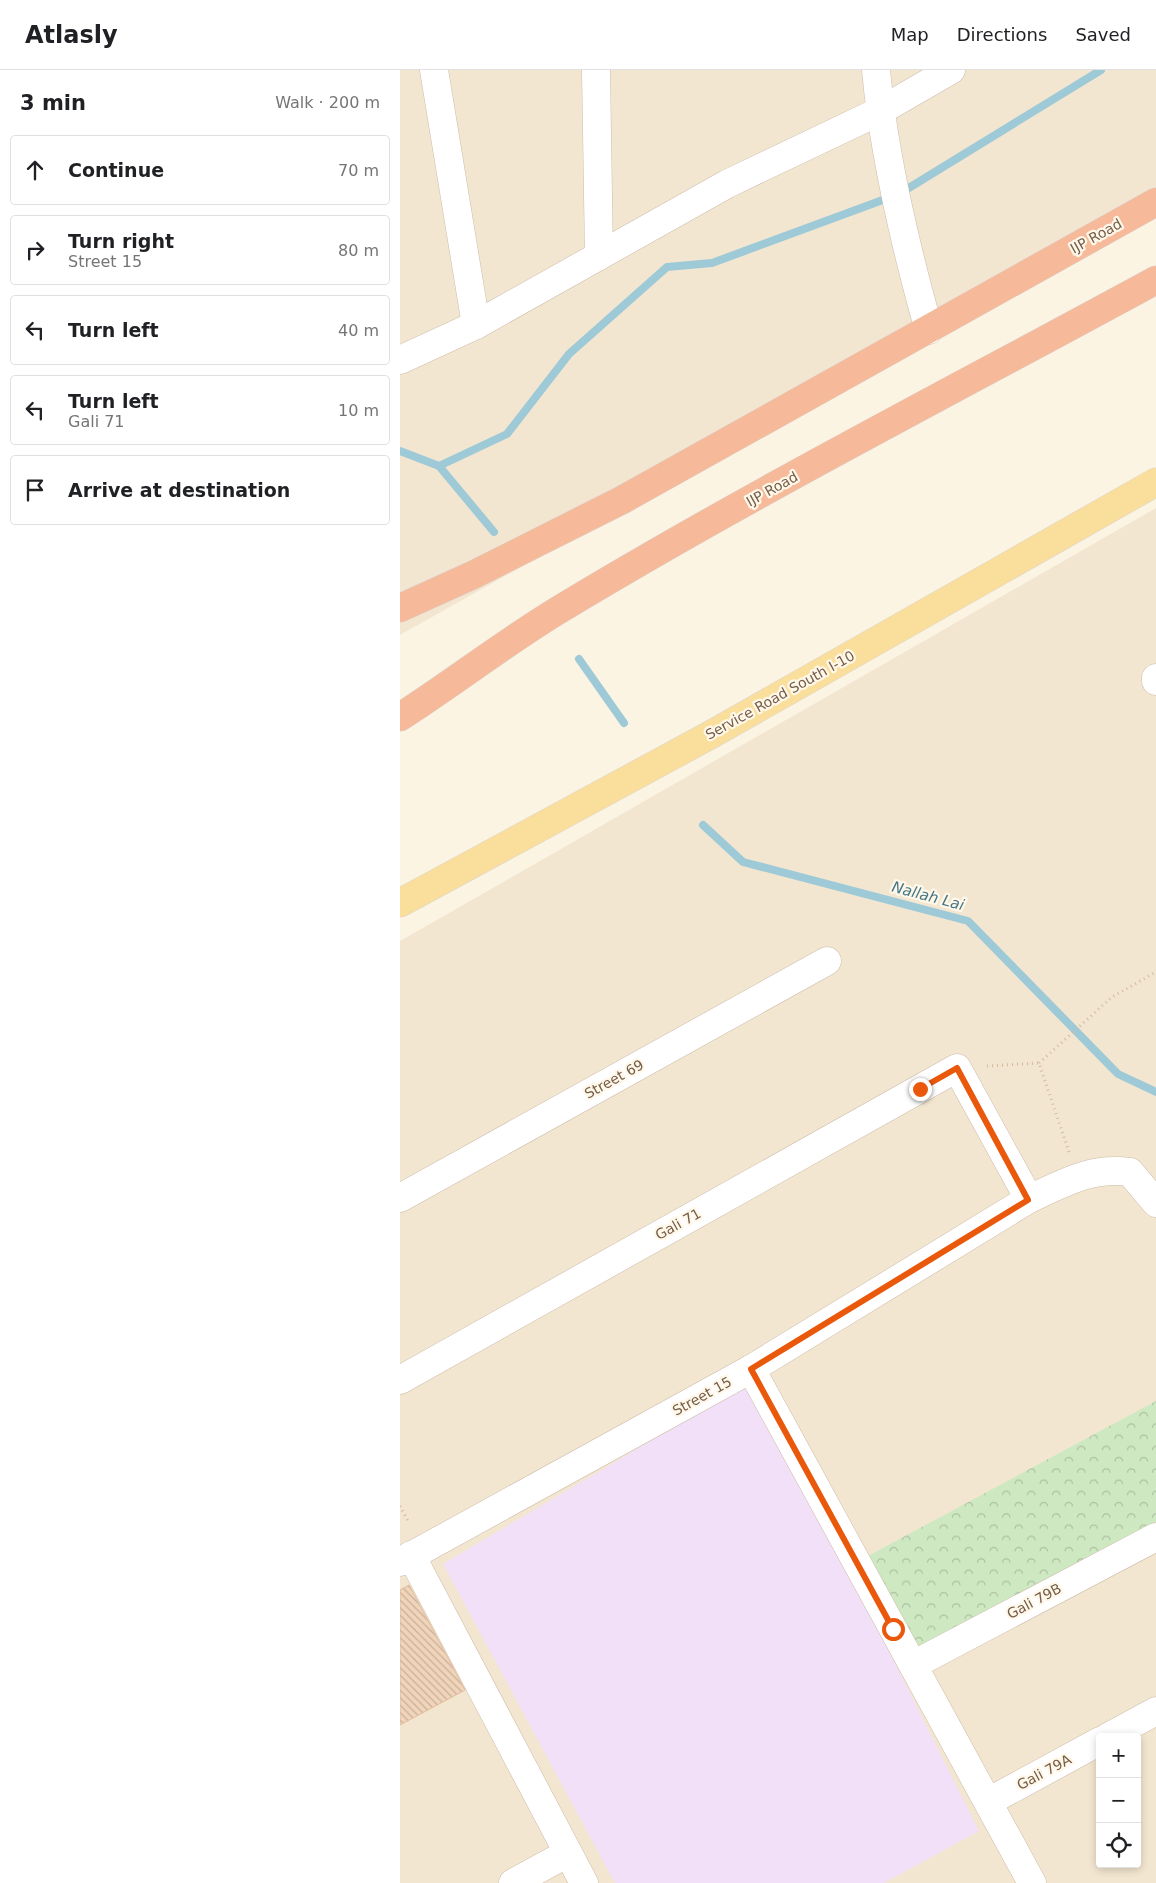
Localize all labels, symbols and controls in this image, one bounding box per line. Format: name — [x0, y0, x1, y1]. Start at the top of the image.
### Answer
text: Atlasly — [25, 21, 118, 49]
text: Map — [891, 24, 929, 45]
text: Directions — [957, 24, 1047, 45]
text: Saved — [1075, 24, 1131, 45]
text: 3 min — [20, 91, 86, 115]
text: Walk · 200 m — [275, 93, 380, 112]
icon: ahead — [21, 156, 49, 184]
text: Continue — [68, 159, 164, 181]
text: 70 m — [338, 161, 379, 180]
street label: IJP Road — [1068, 215, 1124, 257]
text: Turn right — [68, 230, 174, 252]
icon: right — [21, 236, 49, 264]
text: 80 m — [338, 241, 379, 260]
text: Street 15 — [68, 252, 142, 271]
icon: left — [21, 316, 49, 344]
text: Turn left — [68, 319, 159, 341]
text: 40 m — [338, 321, 379, 340]
text: Turn left — [68, 390, 159, 412]
icon: left — [21, 396, 49, 424]
text: 10 m — [338, 401, 379, 420]
text: Gali 71 — [68, 412, 125, 431]
street label: IJP Road — [744, 468, 800, 510]
icon: arrive — [21, 476, 49, 504]
text: Arrive at destination — [68, 479, 290, 501]
street label: Service Road South I-10 — [703, 647, 857, 743]
water label: Nallah Lai — [890, 878, 967, 914]
street label: Street 69 — [582, 1056, 646, 1102]
route end — [909, 1078, 932, 1101]
street label: Gali 71 — [652, 1205, 704, 1243]
street label: Street 15 — [670, 1373, 734, 1419]
street label: Gali 79B — [1004, 1580, 1064, 1622]
route start — [882, 1618, 905, 1641]
map controls — [1096, 1733, 1141, 1868]
button: + — [1096, 1733, 1141, 1778]
street label: Gali 79A — [1014, 1751, 1074, 1793]
button: − — [1096, 1778, 1141, 1823]
button: locate — [1096, 1823, 1141, 1868]

